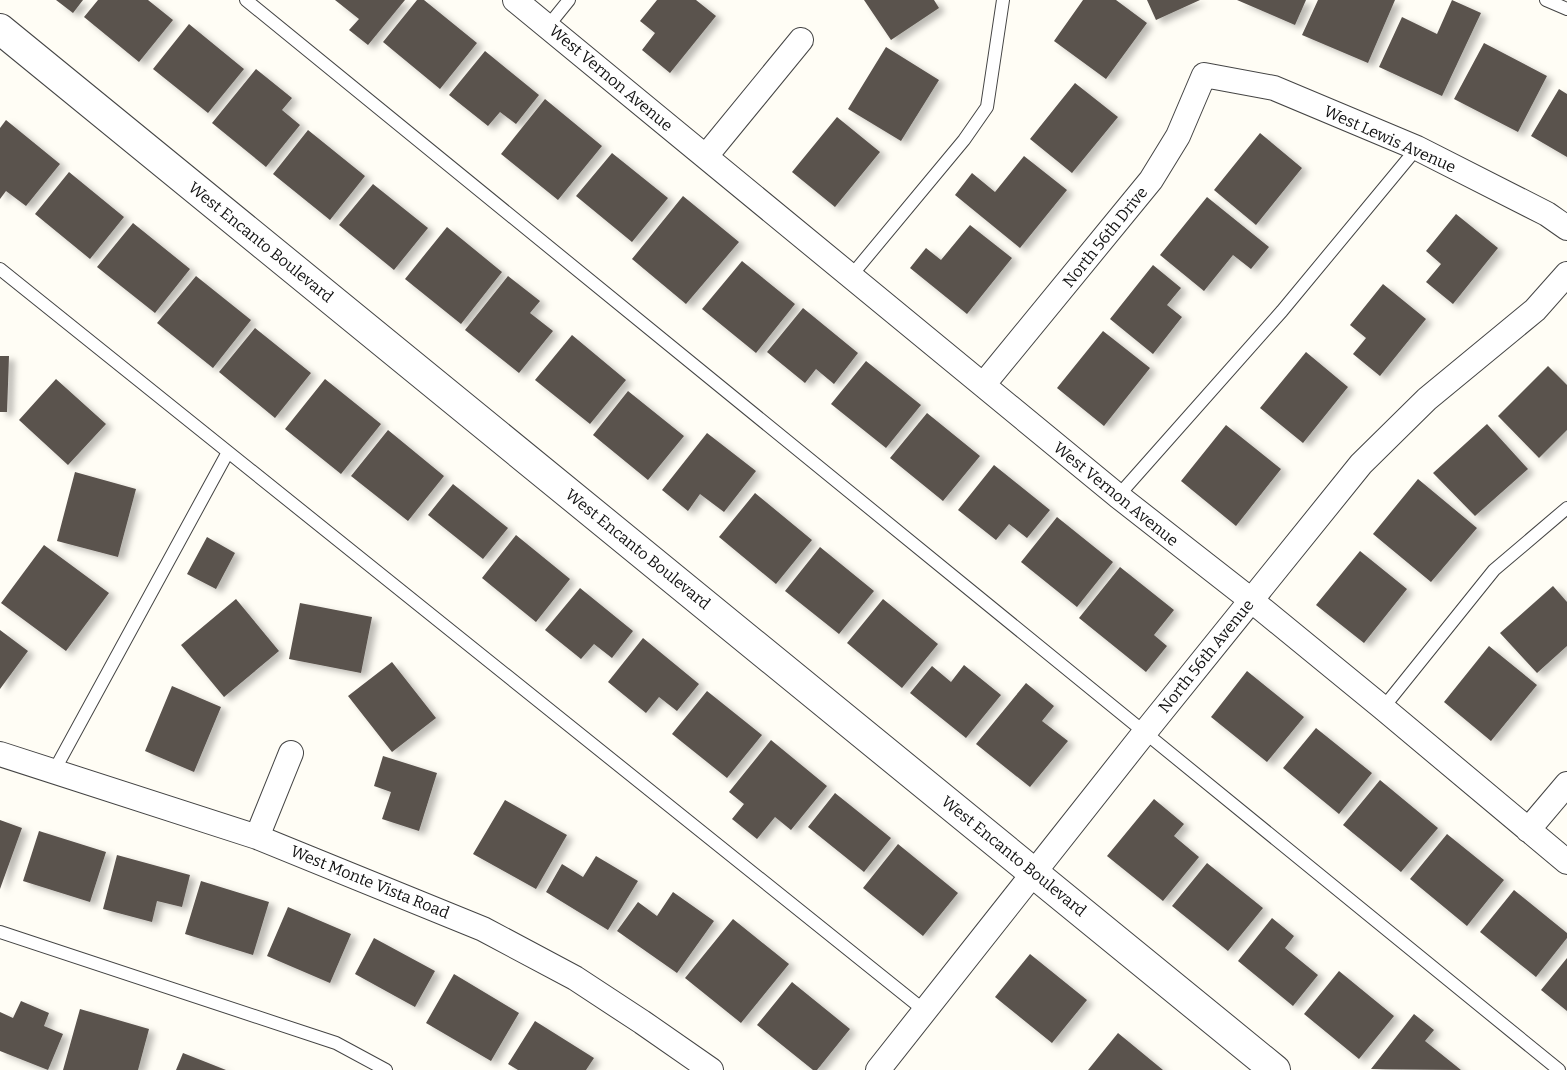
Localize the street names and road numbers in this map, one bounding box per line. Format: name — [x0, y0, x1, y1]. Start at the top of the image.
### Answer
street label: West Vernon Avenue — [546, 21, 676, 135]
street label: West Lewis Avenue — [1321, 101, 1459, 177]
street label: West Encanto Boulevard — [185, 178, 338, 307]
street label: North 56th Drive — [1059, 183, 1151, 291]
street label: West Vernon Avenue — [1050, 438, 1182, 550]
street label: West Encanto Boulevard — [562, 485, 715, 614]
street label: North 56th Avenue — [1154, 595, 1258, 717]
street label: West Encanto Boulevard — [938, 792, 1091, 921]
street label: West Monte Vista Road — [288, 841, 453, 923]

